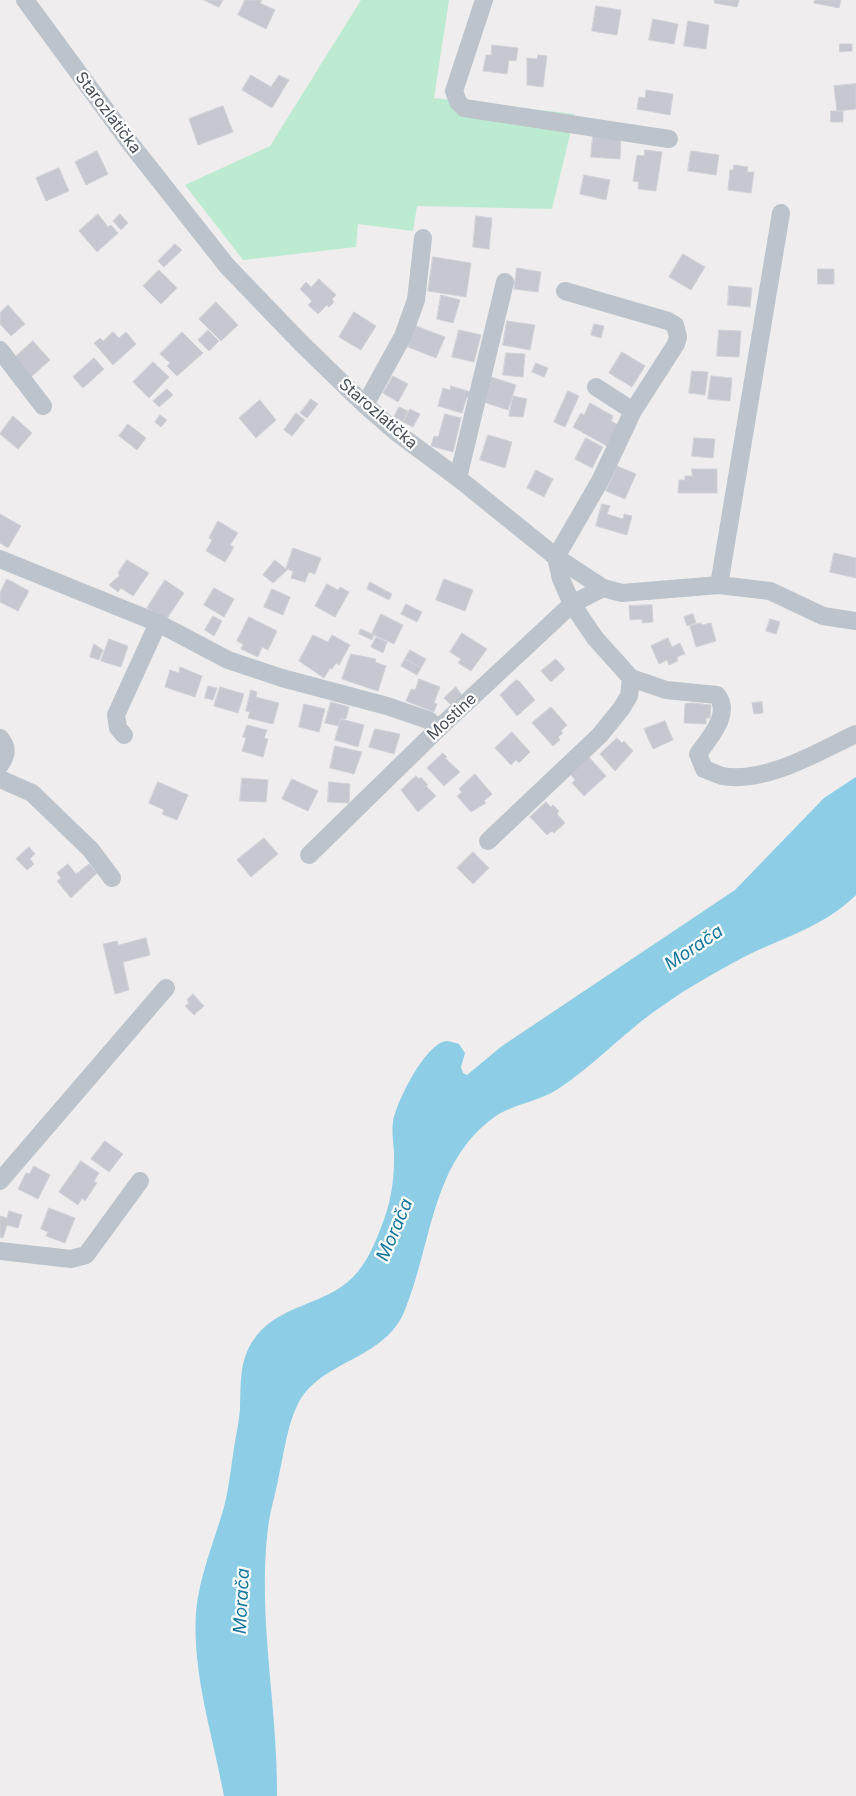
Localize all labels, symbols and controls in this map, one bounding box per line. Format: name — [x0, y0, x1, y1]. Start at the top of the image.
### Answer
street label: Starozlatička — [71, 68, 145, 158]
street label: Starozlatička — [335, 375, 421, 453]
street label: Mostine — [423, 689, 481, 745]
water label: Morača — [661, 921, 727, 975]
water label: Morača — [372, 1195, 418, 1265]
water label: Morača — [229, 1568, 255, 1634]

